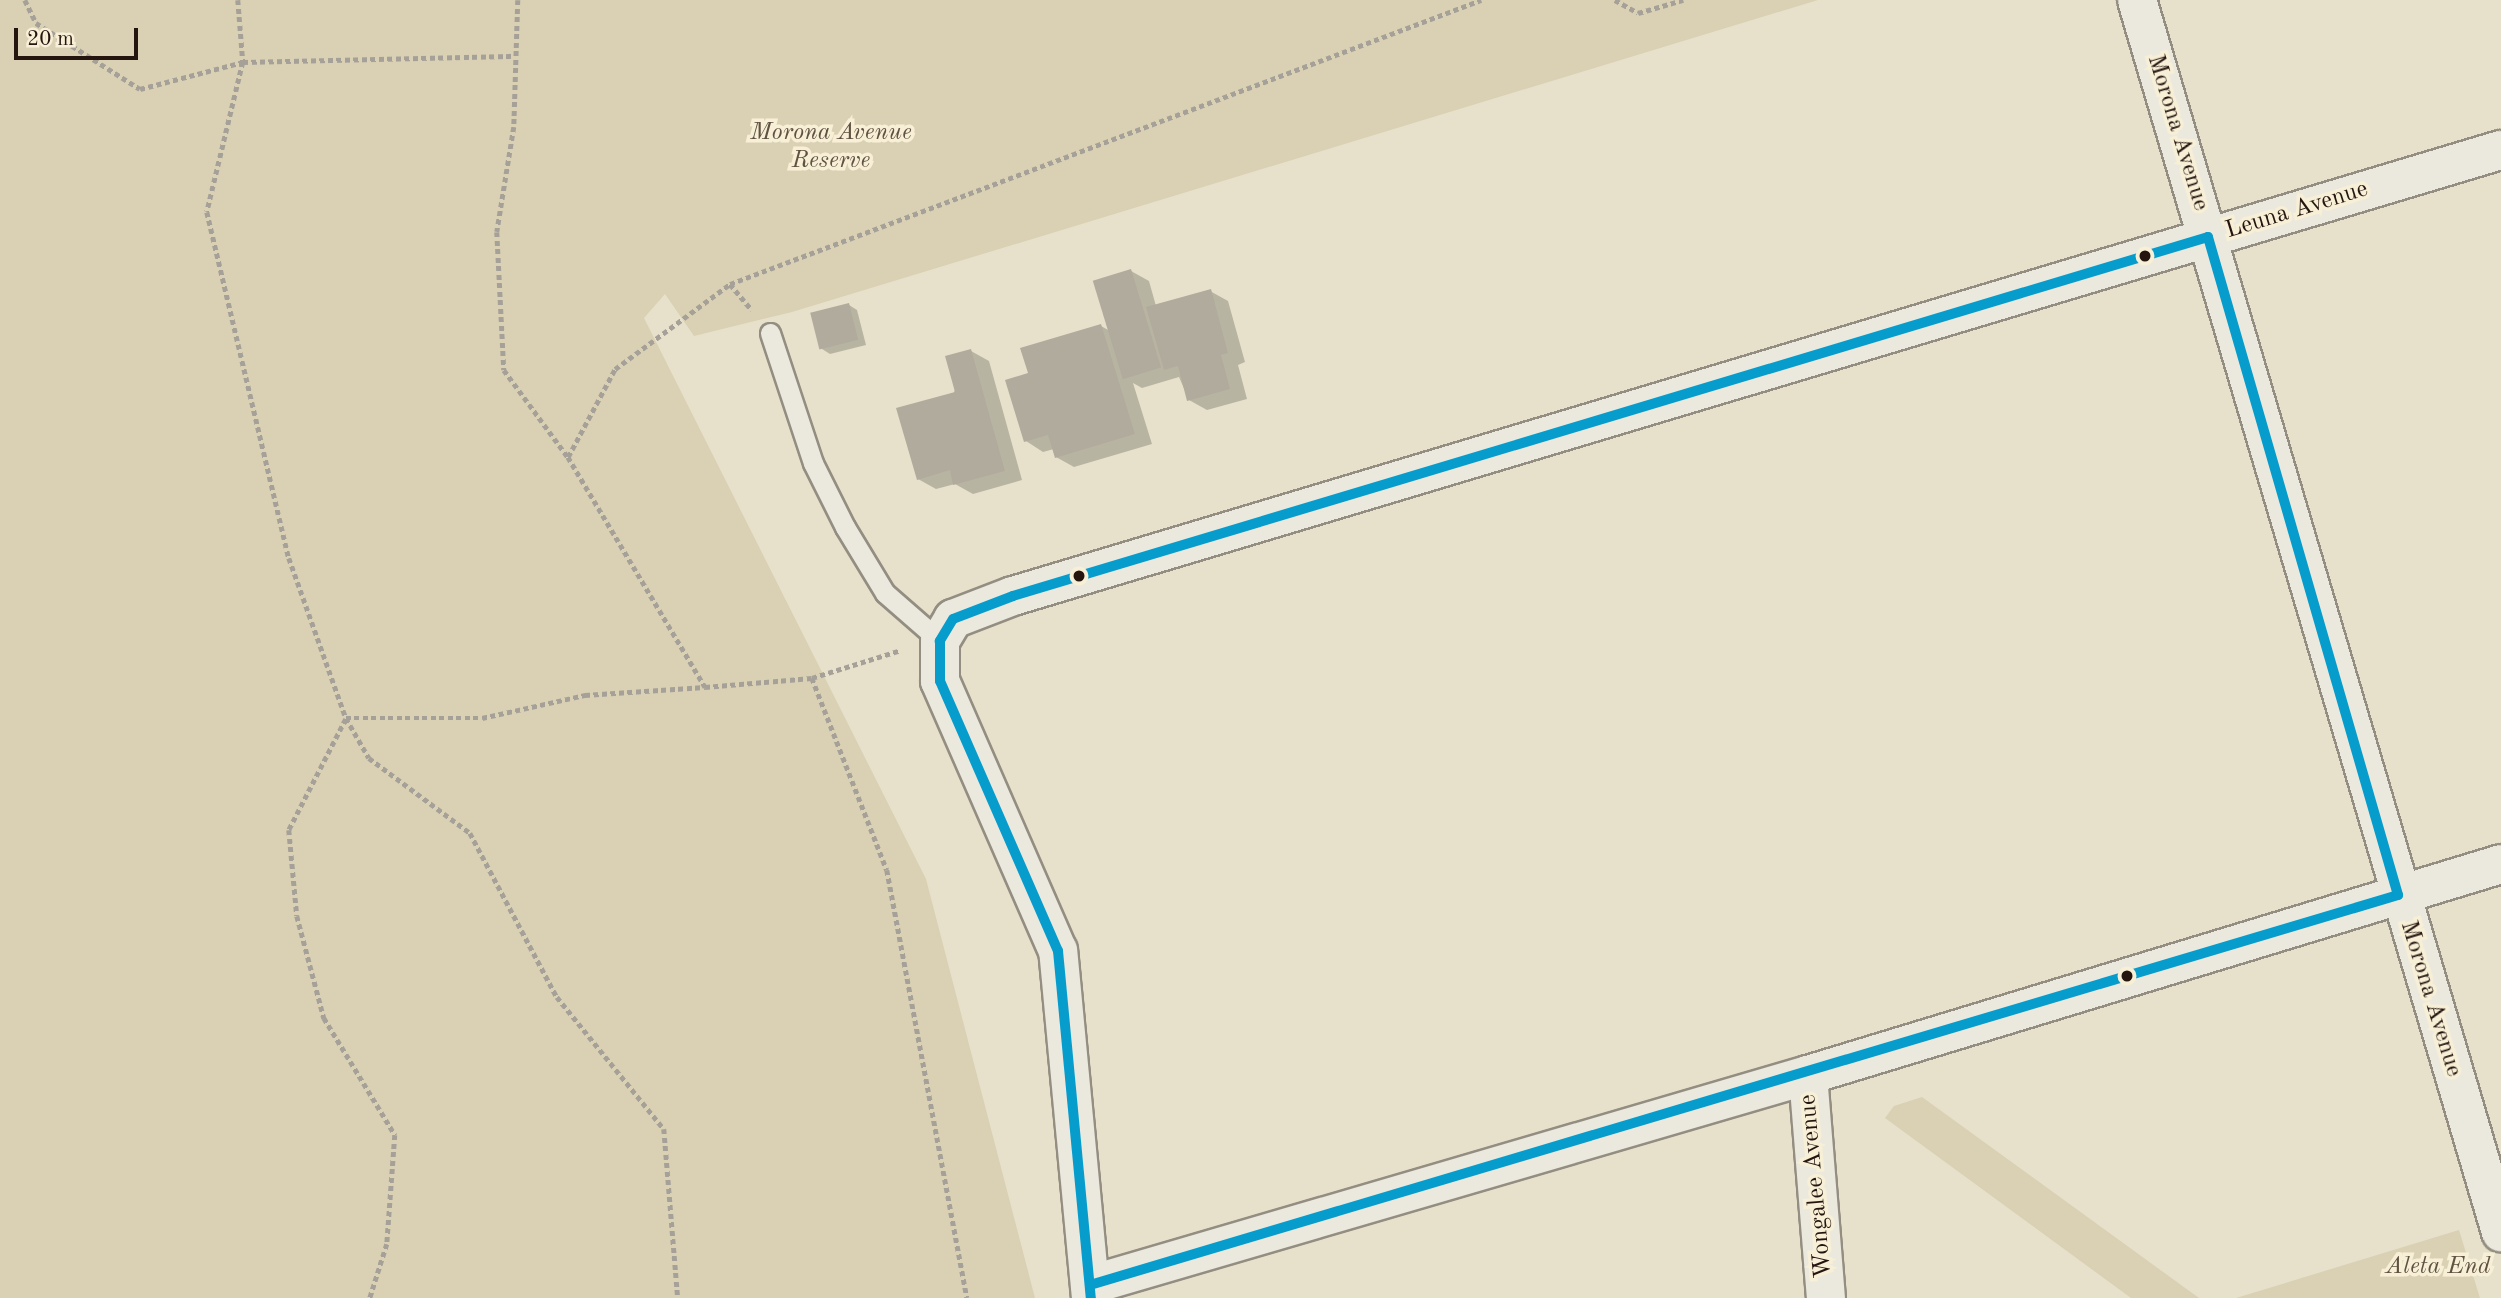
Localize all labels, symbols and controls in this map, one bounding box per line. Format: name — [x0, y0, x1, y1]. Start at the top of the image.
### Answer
scale bar — [18, 14, 142, 58]
text: 20 m — [27, 29, 74, 50]
street label: Morona Avenue — [2140, 52, 2214, 214]
park label: Morona Avenue Reserve — [750, 120, 912, 176]
street label: Leuna Avenue — [2222, 176, 2372, 246]
unlabelled marker — [2138, 249, 2152, 263]
unlabelled marker — [1072, 569, 1086, 583]
street label: Morona Avenue — [2393, 918, 2467, 1080]
unlabelled marker — [2120, 969, 2134, 983]
street label: Wongalee Avenue — [1795, 1093, 1839, 1279]
park label: Aleta End — [2386, 1254, 2490, 1282]

